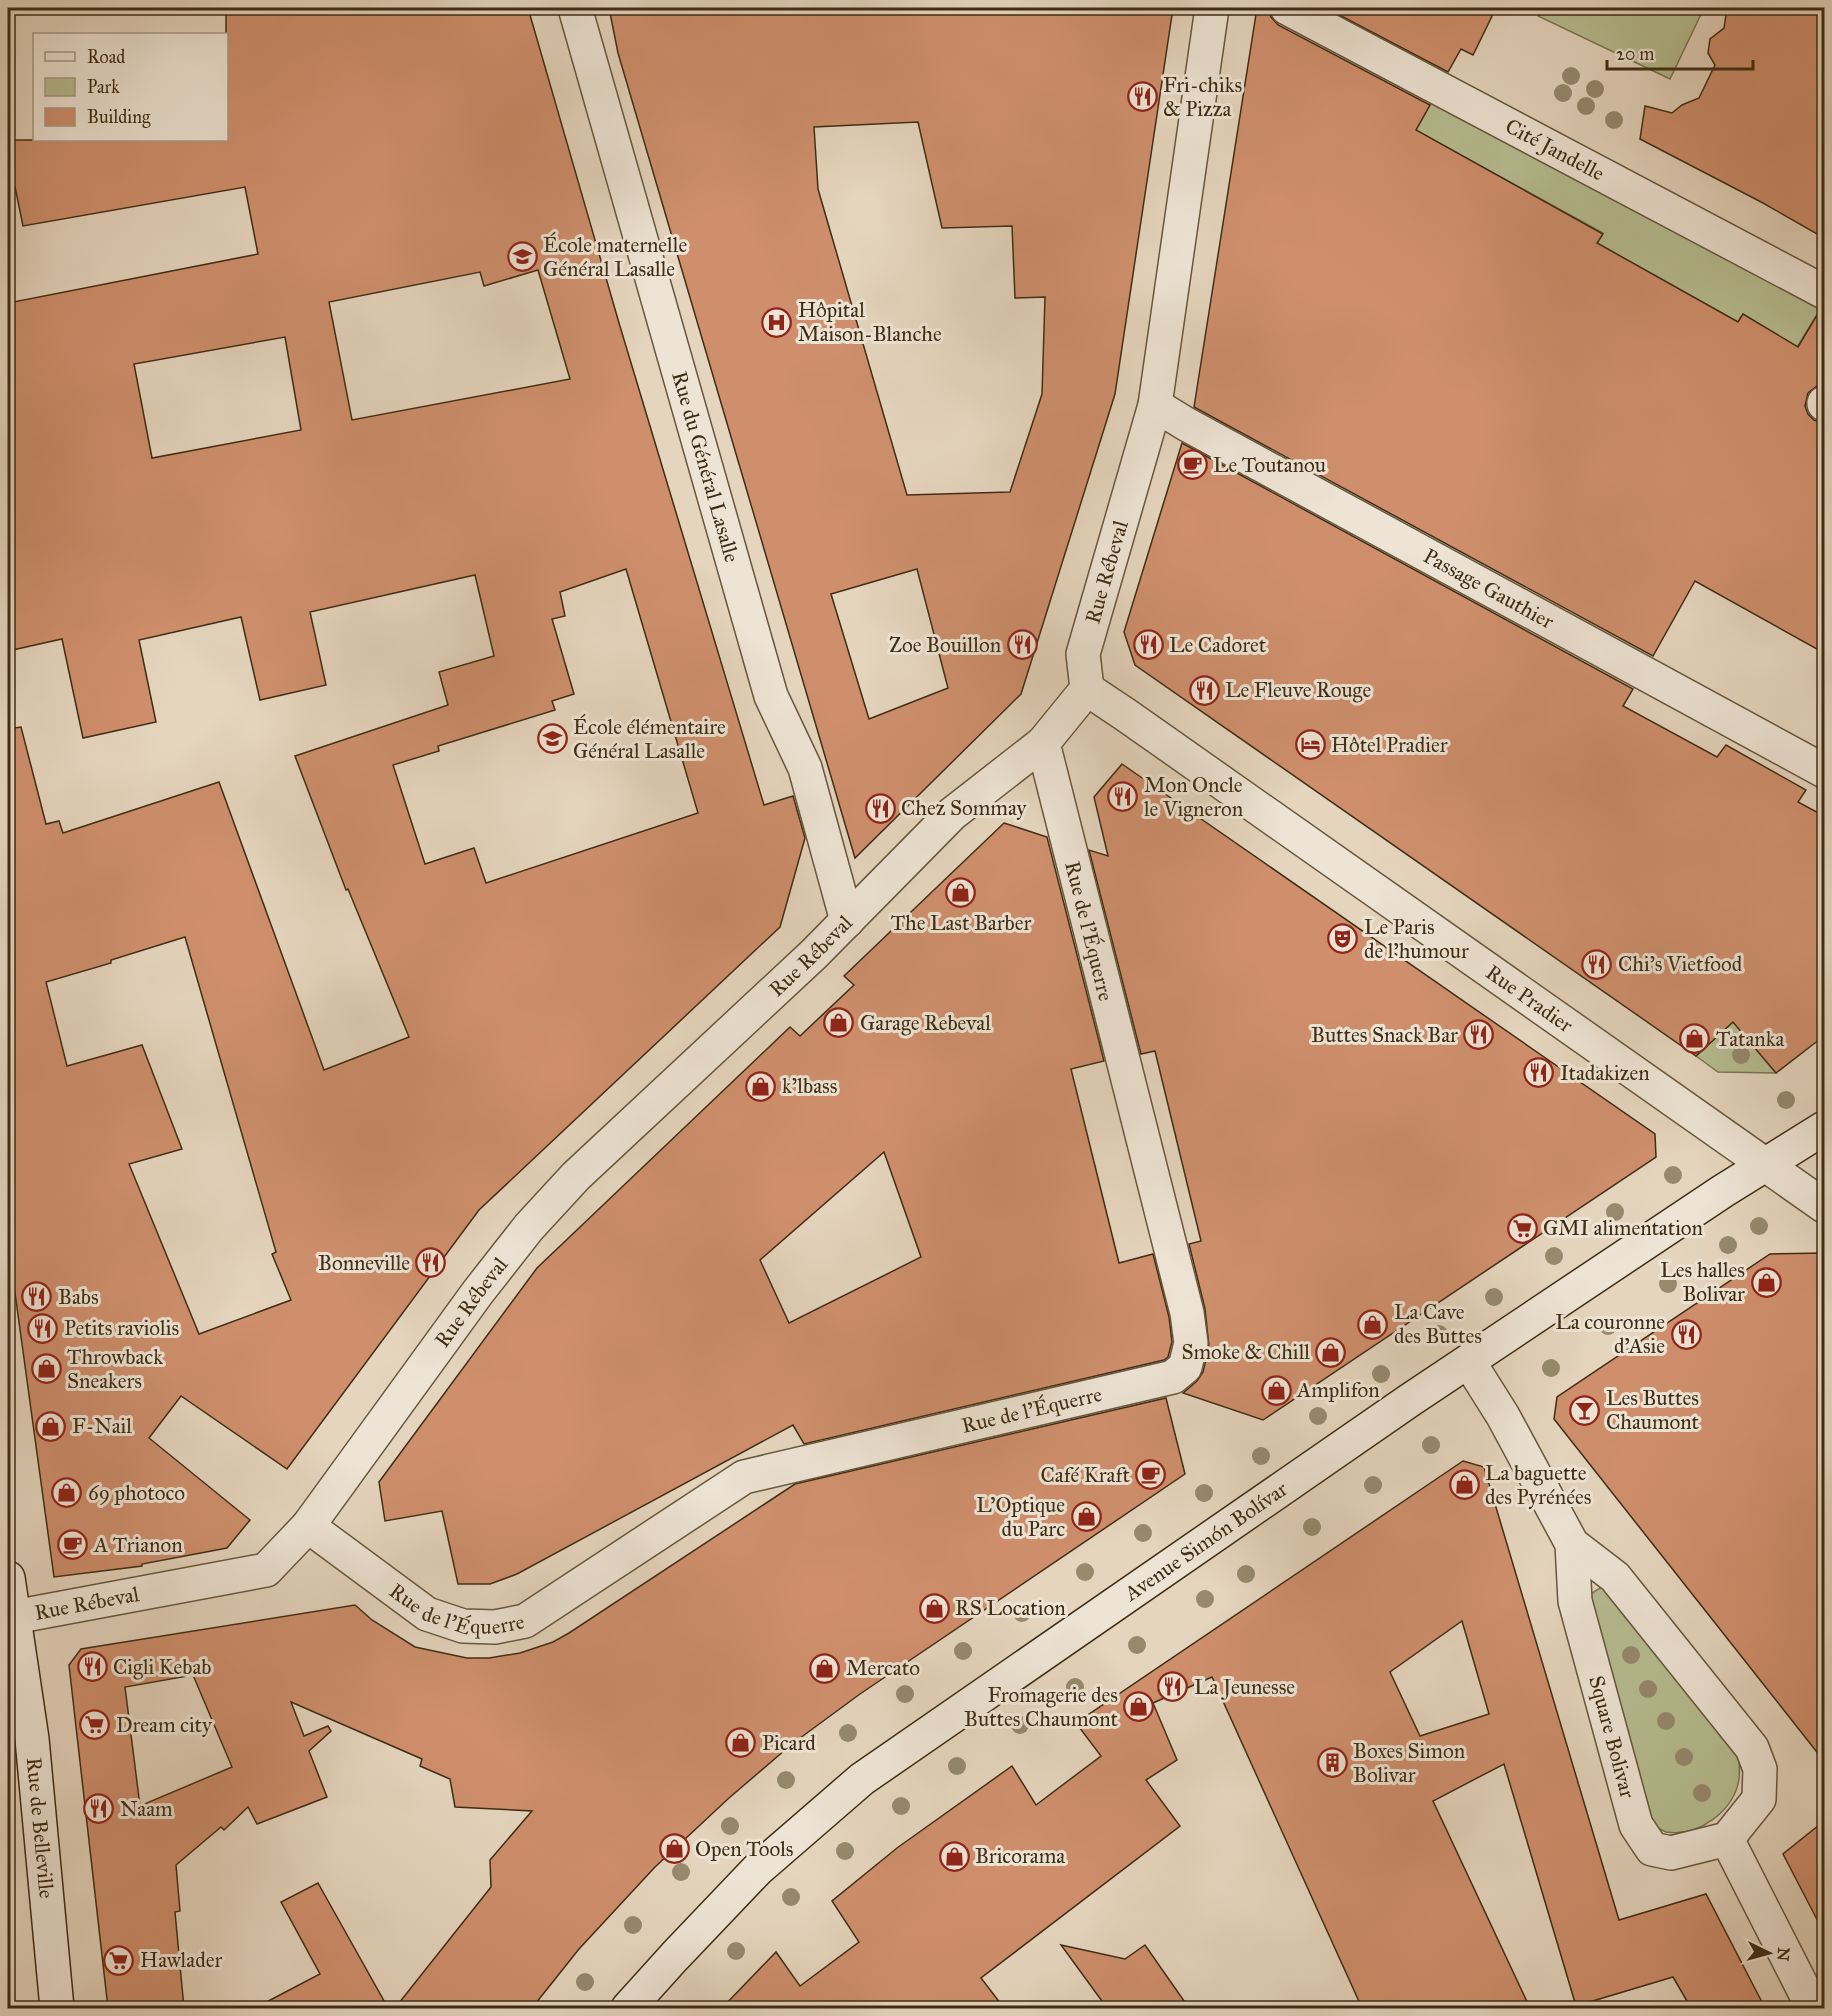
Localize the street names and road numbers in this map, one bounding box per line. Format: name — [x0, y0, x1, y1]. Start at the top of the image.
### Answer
street label: Cité Jandelle — [1501, 113, 1609, 187]
street label: Rue du Général Lasalle — [666, 368, 745, 566]
street label: Rue Rébeval — [1079, 517, 1134, 627]
street label: Passage Gauthier — [1419, 543, 1559, 635]
street label: Rue de l'Équerre — [1059, 858, 1120, 1004]
street label: Rue Rébeval — [764, 910, 858, 1002]
street label: Rue Pradier — [1481, 959, 1578, 1038]
street label: Rue Rébeval — [429, 1252, 513, 1353]
street label: Rue de l'Équerre — [959, 1381, 1105, 1439]
street label: Avenue Simón Bolívar — [1119, 1476, 1292, 1607]
street label: Rue de l'Équerre — [384, 1578, 527, 1641]
street label: Rue Rébeval — [32, 1581, 142, 1626]
street label: Square Bolivar — [1583, 1673, 1641, 1801]
street label: Rue de Belleville — [21, 1756, 60, 1900]

